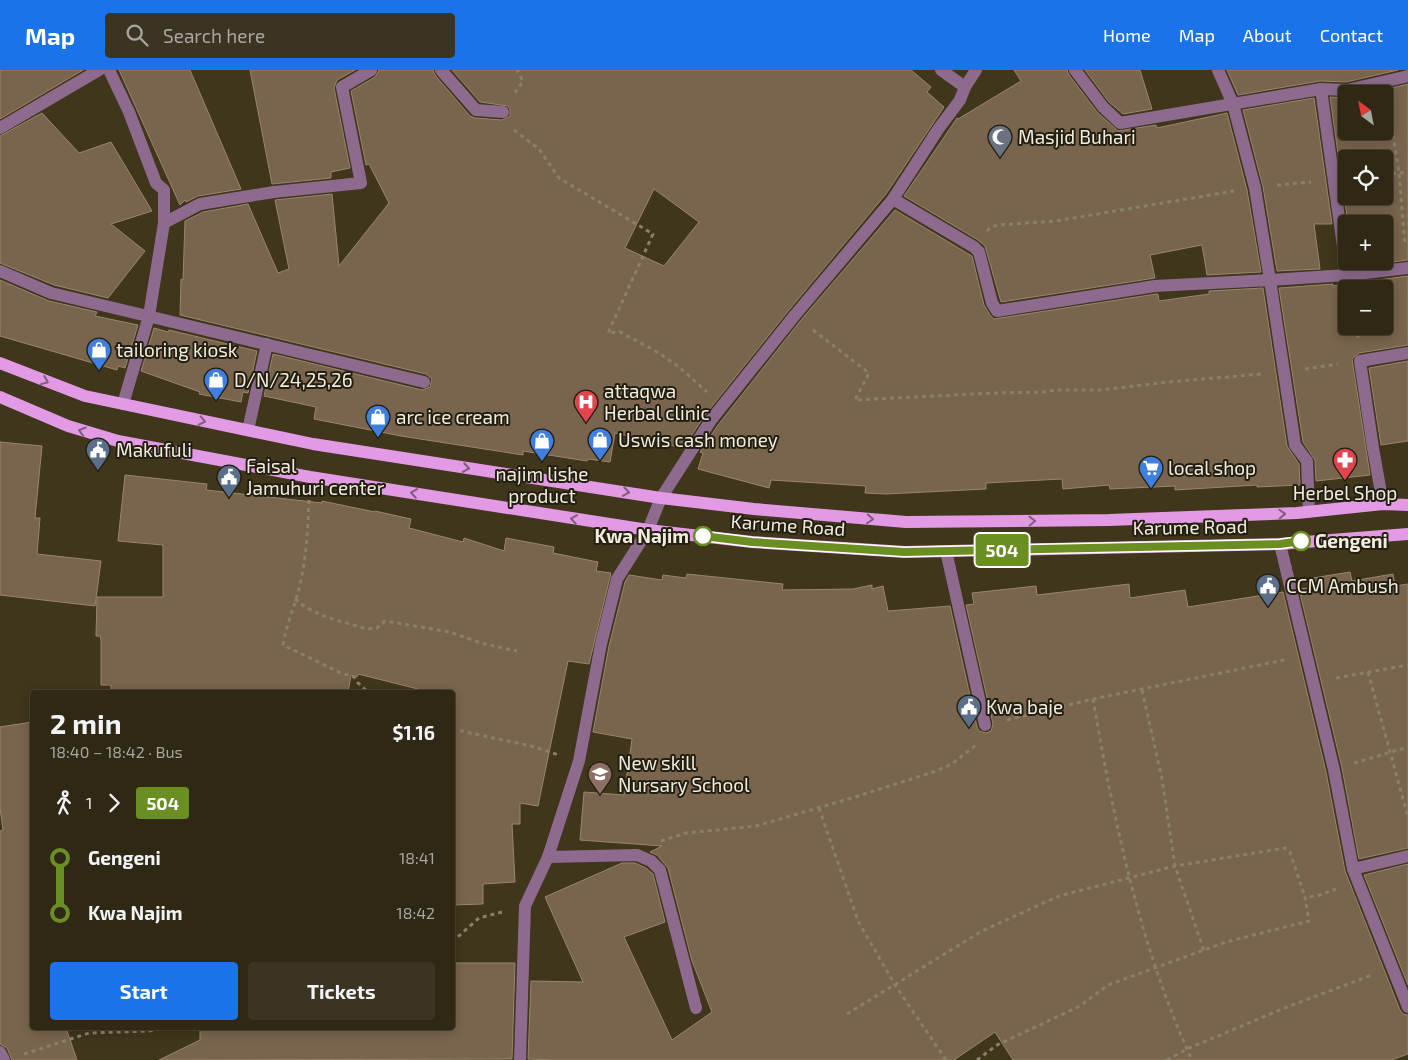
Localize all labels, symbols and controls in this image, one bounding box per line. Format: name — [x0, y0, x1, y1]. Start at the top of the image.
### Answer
search box — [105, 13, 455, 58]
text: Map — [25, 21, 75, 50]
icon: search — [123, 21, 151, 49]
text: Search here — [163, 24, 265, 47]
text: Home — [1103, 24, 1151, 46]
text: Map — [1179, 24, 1215, 46]
text: About — [1243, 24, 1292, 46]
text: Contact — [1320, 24, 1383, 46]
north arrow — [1338, 85, 1392, 140]
map controls — [1338, 85, 1393, 335]
mosque icon: Masjid Buhari — [987, 124, 1013, 158]
place label: Masjid Buhari — [1018, 125, 1136, 148]
button: locate — [1338, 150, 1393, 205]
button: + — [1338, 215, 1393, 270]
button: − — [1338, 280, 1393, 335]
shop icon: tailoring kiosk — [86, 337, 112, 371]
place label: tailoring kiosk — [116, 338, 238, 361]
shop icon: D/N/24,25,26 — [203, 367, 229, 401]
place label: D/N/24,25,26 — [234, 368, 353, 391]
one-way arrow — [40, 374, 49, 385]
place label: attaqwa Herbal clinic — [604, 379, 710, 424]
hospital icon: attaqwa Herbal clinic — [573, 389, 599, 423]
shop icon: arc ice cream — [365, 404, 391, 438]
place label: arc ice cream — [396, 405, 510, 428]
one-way arrow — [198, 415, 207, 425]
one-way arrow — [79, 426, 87, 436]
shop icon: Uswis cash money — [587, 427, 613, 461]
shop icon: najim lishe product — [529, 428, 555, 462]
place label: Uswis cash money — [618, 428, 778, 451]
public building icon: Makufuli — [85, 437, 111, 471]
place label: Makufuli — [116, 438, 192, 461]
pharmacy icon: Herbel Shop — [1332, 447, 1358, 481]
place label: Faisal Jamuhuri center — [246, 454, 385, 499]
supermarket icon: local shop — [1138, 455, 1164, 489]
place label: local shop — [1168, 456, 1256, 479]
one-way arrow — [461, 462, 470, 472]
place label: najim lishe product — [495, 462, 589, 507]
public building icon: Faisal Jamuhuri center — [216, 464, 242, 498]
place label: Herbel Shop — [1293, 481, 1397, 504]
one-way arrow — [622, 487, 630, 497]
one-way arrow — [409, 489, 418, 499]
one-way arrow — [1279, 508, 1287, 519]
street label: Karume Road — [730, 509, 846, 540]
one-way arrow — [570, 514, 578, 524]
one-way arrow — [866, 514, 874, 525]
street label: Karume Road — [1132, 514, 1248, 539]
one-way arrow — [1029, 516, 1037, 526]
place label: Kwa Najim — [595, 524, 689, 547]
marker: Kwa Najim — [693, 526, 713, 546]
place label: Gengeni — [1315, 529, 1388, 552]
marker: Gengeni — [1291, 531, 1311, 551]
line badge: 504 — [973, 534, 1031, 566]
text: 504 — [986, 539, 1018, 561]
public building icon: CCM Ambush — [1255, 573, 1281, 607]
place label: CCM Ambush — [1286, 574, 1399, 597]
public building icon: Kwa baje — [956, 694, 982, 728]
place label: Kwa baje — [986, 695, 1063, 718]
text: 2 min — [50, 706, 122, 740]
text: $1.16 — [393, 721, 435, 744]
text: 18:40 – 18:42 · Bus — [50, 742, 183, 761]
place label: New skill Nursary School — [618, 751, 750, 796]
school or university icon: New skill Nursary School — [587, 761, 613, 795]
icon: walk — [50, 789, 78, 817]
icon: forward — [100, 789, 128, 817]
text: 504 — [146, 792, 179, 814]
text: 1 — [86, 793, 92, 812]
text: Gengeni — [88, 846, 161, 869]
text: 18:41 — [399, 848, 435, 867]
text: Kwa Najim — [88, 901, 182, 924]
text: 18:42 — [396, 903, 435, 922]
button: Start — [50, 962, 238, 1020]
button: Tickets — [248, 962, 435, 1020]

